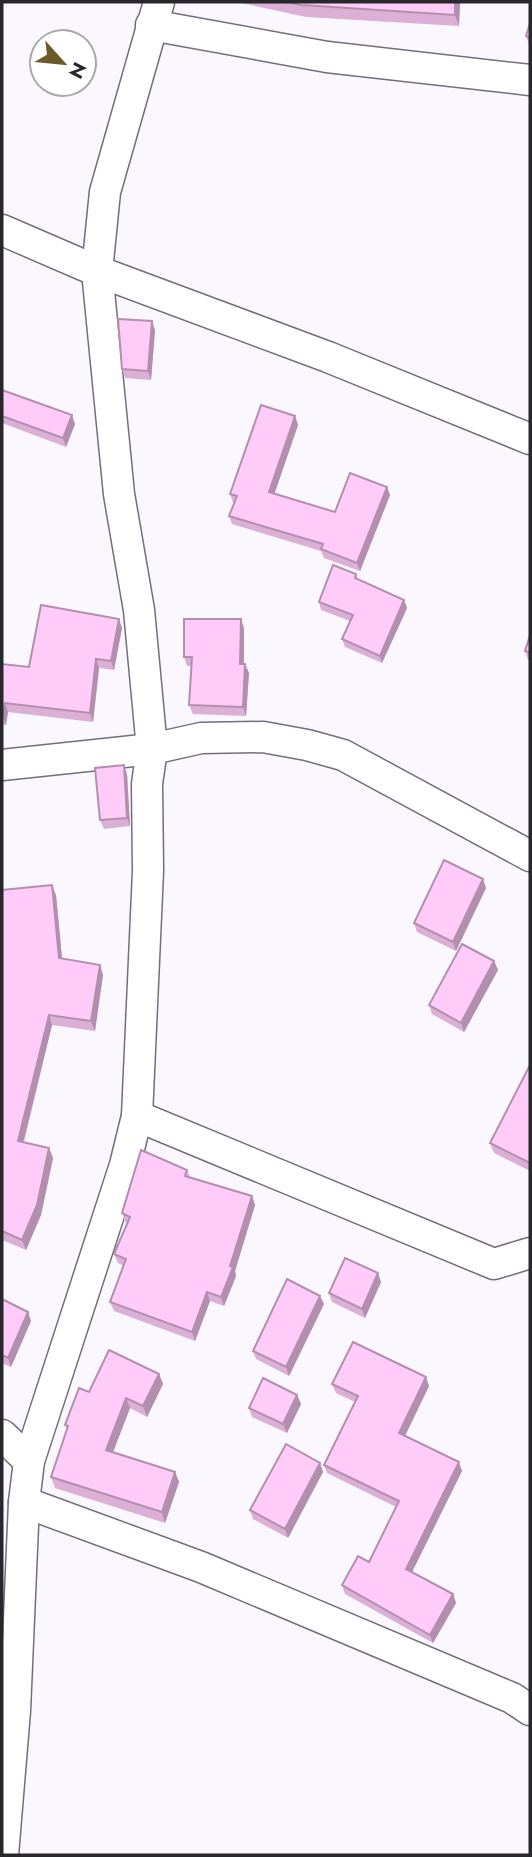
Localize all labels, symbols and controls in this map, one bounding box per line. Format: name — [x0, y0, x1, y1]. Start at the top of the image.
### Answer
north arrow — [28, 28, 98, 98]
text: N — [62, 58, 93, 83]

